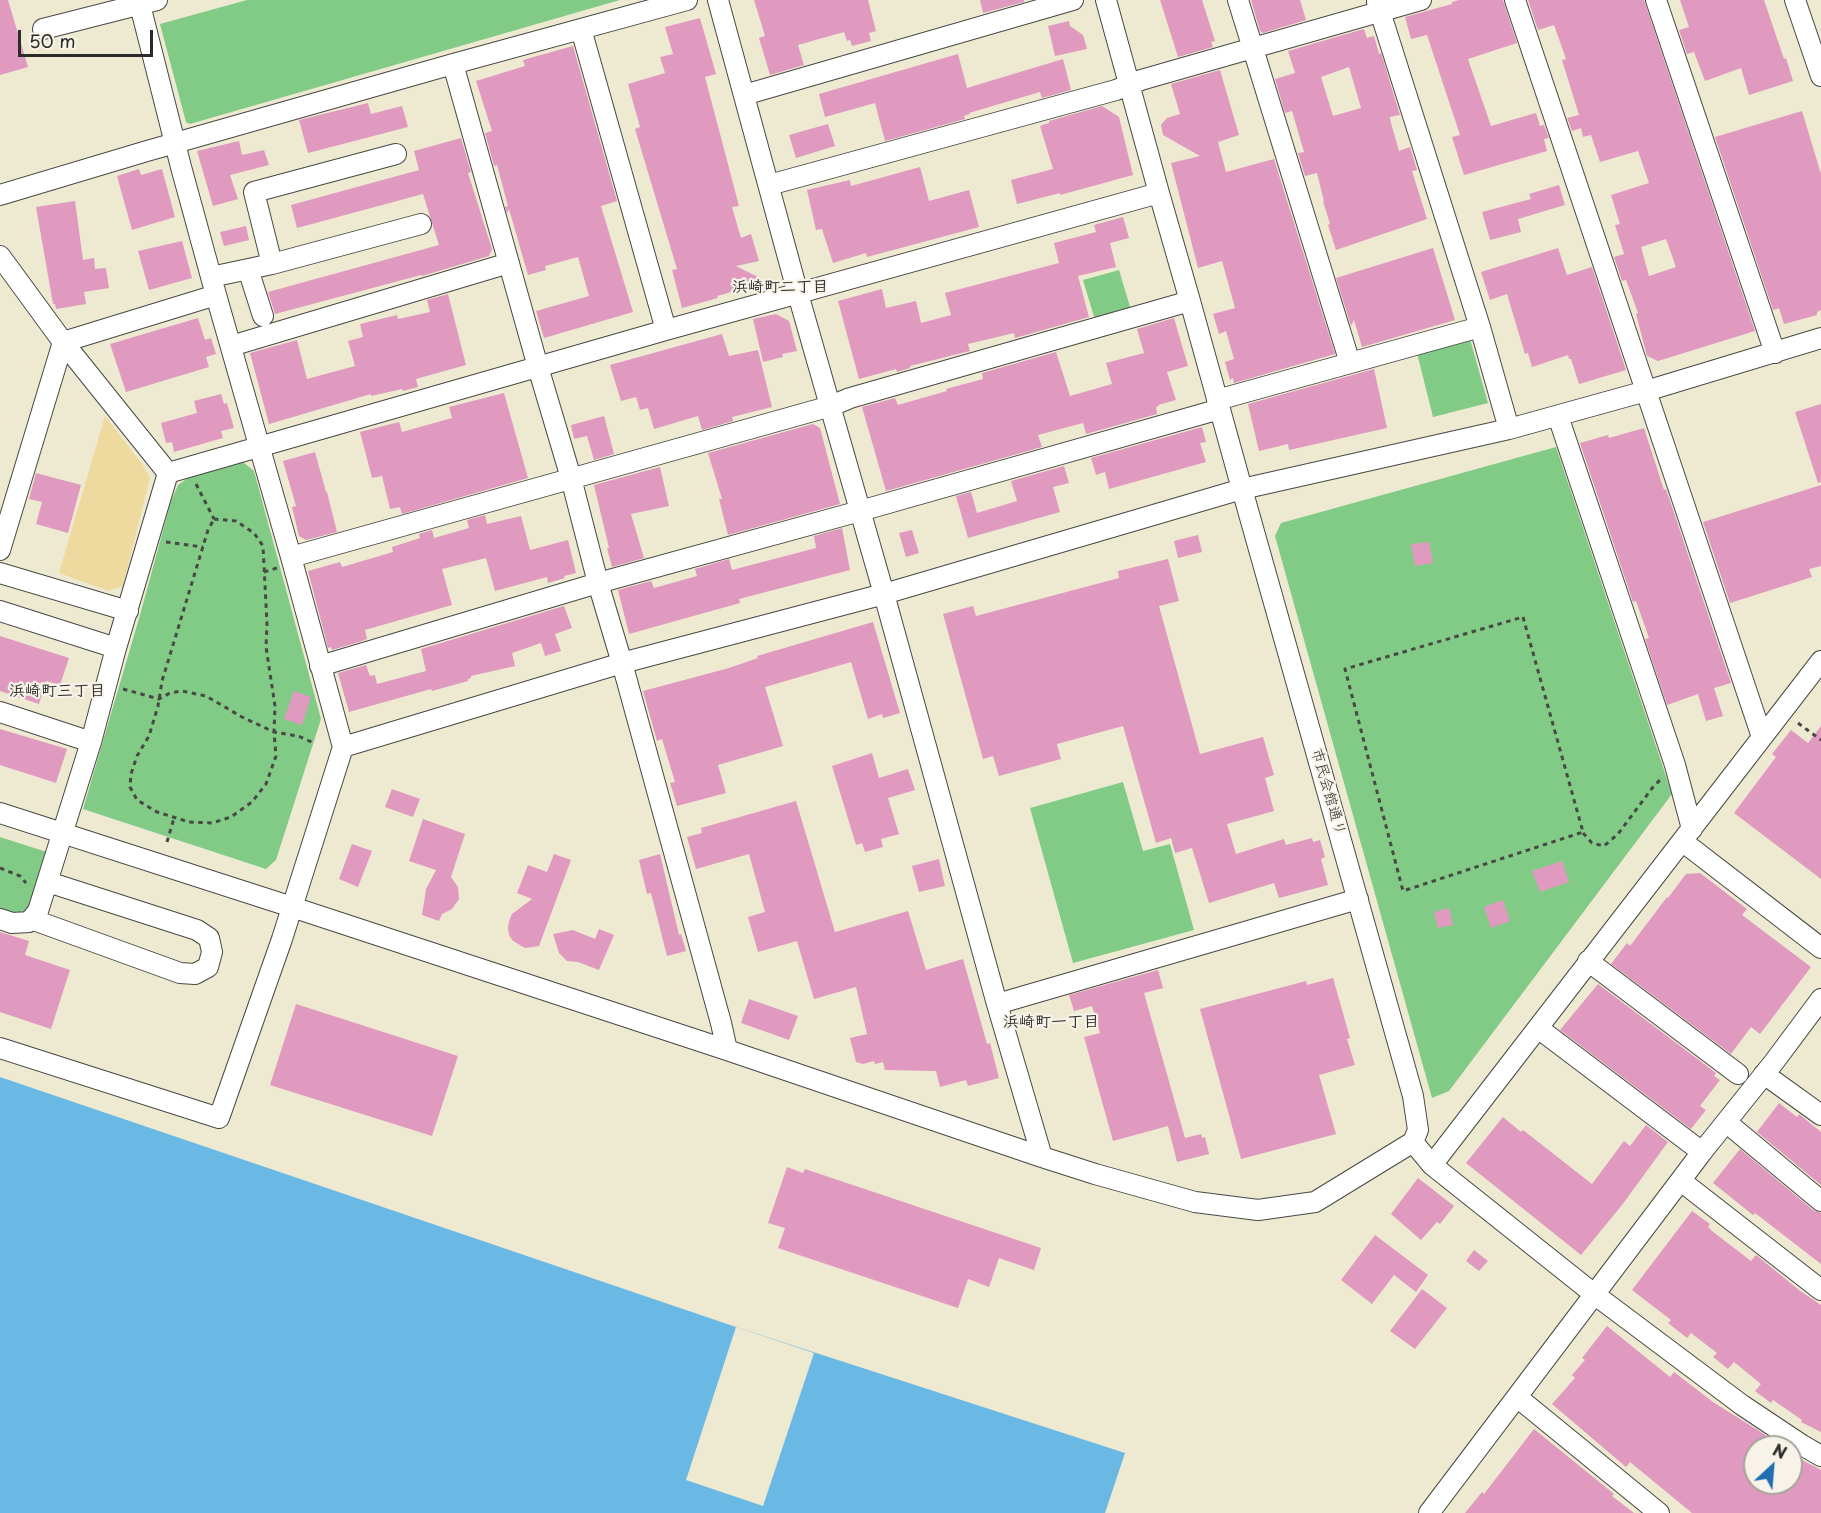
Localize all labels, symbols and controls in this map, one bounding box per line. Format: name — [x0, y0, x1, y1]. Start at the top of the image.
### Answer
scale bar — [21, 18, 156, 56]
text: 50 m — [29, 27, 76, 54]
district label: 浜崎町二丁目 — [732, 278, 828, 298]
district label: 浜崎町三丁目 — [9, 682, 105, 702]
street label: 市民会館通り — [1307, 746, 1349, 838]
district label: 浜崎町一丁目 — [1003, 1013, 1099, 1033]
north arrow — [1743, 1435, 1803, 1495]
text: N — [1769, 1437, 1791, 1464]

